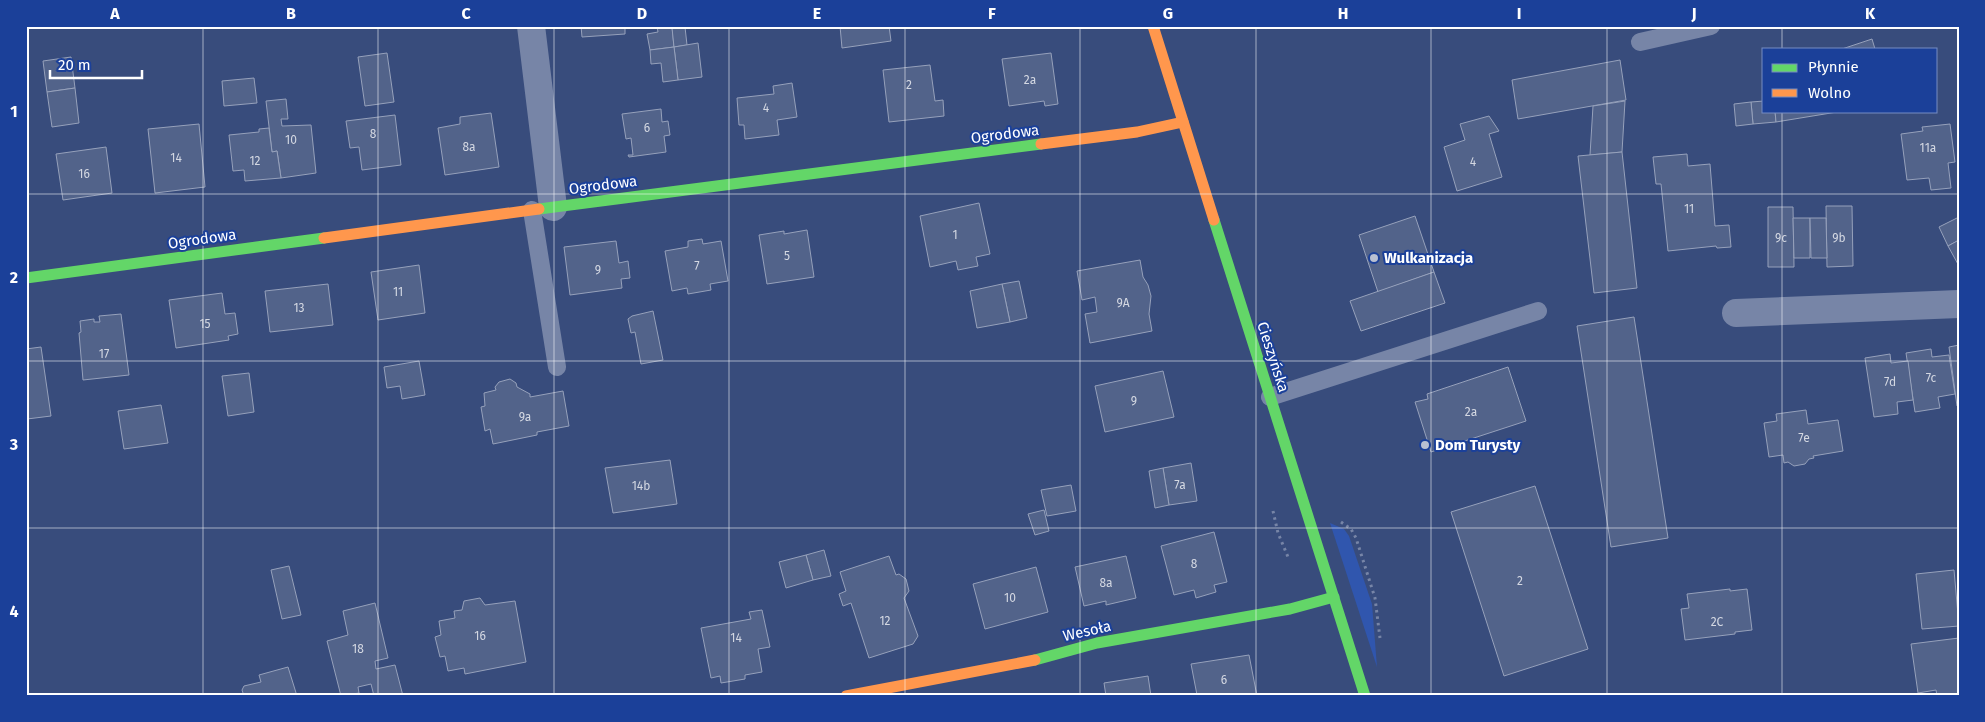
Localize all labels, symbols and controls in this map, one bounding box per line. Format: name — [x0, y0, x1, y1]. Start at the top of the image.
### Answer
text: A — [109, 4, 120, 23]
text: B — [286, 4, 296, 23]
text: C — [461, 4, 471, 23]
text: D — [637, 4, 647, 23]
text: E — [813, 4, 821, 23]
text: F — [988, 4, 996, 23]
text: G — [1163, 4, 1173, 23]
text: H — [1338, 4, 1348, 23]
text: I — [1517, 4, 1521, 23]
text: J — [1690, 4, 1697, 23]
text: K — [1865, 4, 1876, 23]
scale bar — [50, 48, 142, 80]
legend — [1762, 48, 1938, 112]
text: 20 m — [58, 56, 91, 74]
text: Płynnie — [1808, 58, 1859, 76]
house number: 2a — [1024, 73, 1036, 87]
house number: 2 — [906, 78, 912, 92]
text: Wolno — [1808, 84, 1851, 102]
house number: 4 — [763, 101, 770, 115]
text: 1 — [10, 102, 18, 121]
house number: 6 — [644, 121, 650, 135]
street label: Ogrodowa — [970, 121, 1040, 147]
house number: 8 — [370, 127, 377, 141]
house number: 10 — [285, 133, 297, 147]
house number: 8a — [462, 140, 476, 154]
house number: 11a — [1920, 141, 1936, 155]
house number: 14 — [170, 151, 182, 165]
house number: 12 — [249, 154, 261, 168]
house number: 4 — [1470, 155, 1477, 169]
house number: 16 — [78, 167, 90, 181]
street label: Ogrodowa — [568, 172, 638, 198]
house number: 11 — [1684, 202, 1694, 216]
street label: Ogrodowa — [167, 225, 237, 253]
house number: 1 — [952, 228, 958, 242]
house number: 9c — [1775, 231, 1787, 245]
house number: 9b — [1832, 231, 1846, 245]
house number: 5 — [784, 249, 790, 263]
place label: Wulkanizacja — [1384, 249, 1473, 267]
marker: Wulkanizacja — [1368, 252, 1380, 264]
house number: 7 — [694, 259, 700, 273]
house number: 9 — [595, 263, 601, 277]
text: 2 — [10, 268, 18, 287]
house number: 11 — [393, 285, 403, 299]
house number: 9A — [1116, 296, 1130, 310]
house number: 13 — [293, 301, 305, 315]
house number: 15 — [199, 317, 211, 331]
street label: Cieszyńska — [1253, 319, 1293, 395]
house number: 17 — [99, 347, 109, 361]
house number: 7c — [1926, 371, 1937, 385]
house number: 7d — [1884, 375, 1896, 389]
house number: 9 — [1131, 394, 1137, 408]
house number: 2a — [1465, 405, 1477, 419]
house number: 9a — [519, 410, 531, 424]
house number: 7e — [1798, 431, 1810, 445]
text: 3 — [9, 435, 18, 454]
place label: Dom Turysty — [1435, 436, 1520, 454]
marker: Dom Turysty — [1419, 439, 1431, 451]
house number: 7a — [1174, 478, 1186, 492]
house number: 14b — [632, 479, 650, 493]
house number: 8 — [1191, 557, 1198, 571]
house number: 2 — [1517, 574, 1523, 588]
house number: 8a — [1099, 576, 1113, 590]
house number: 10 — [1004, 591, 1016, 605]
text: 4 — [9, 602, 19, 621]
house number: 12 — [879, 614, 891, 628]
house number: 2C — [1711, 615, 1724, 629]
street label: Wesoła — [1061, 617, 1113, 645]
house number: 16 — [474, 629, 486, 643]
house number: 14 — [730, 631, 742, 645]
house number: 18 — [352, 642, 364, 656]
house number: 6 — [1221, 673, 1227, 687]

